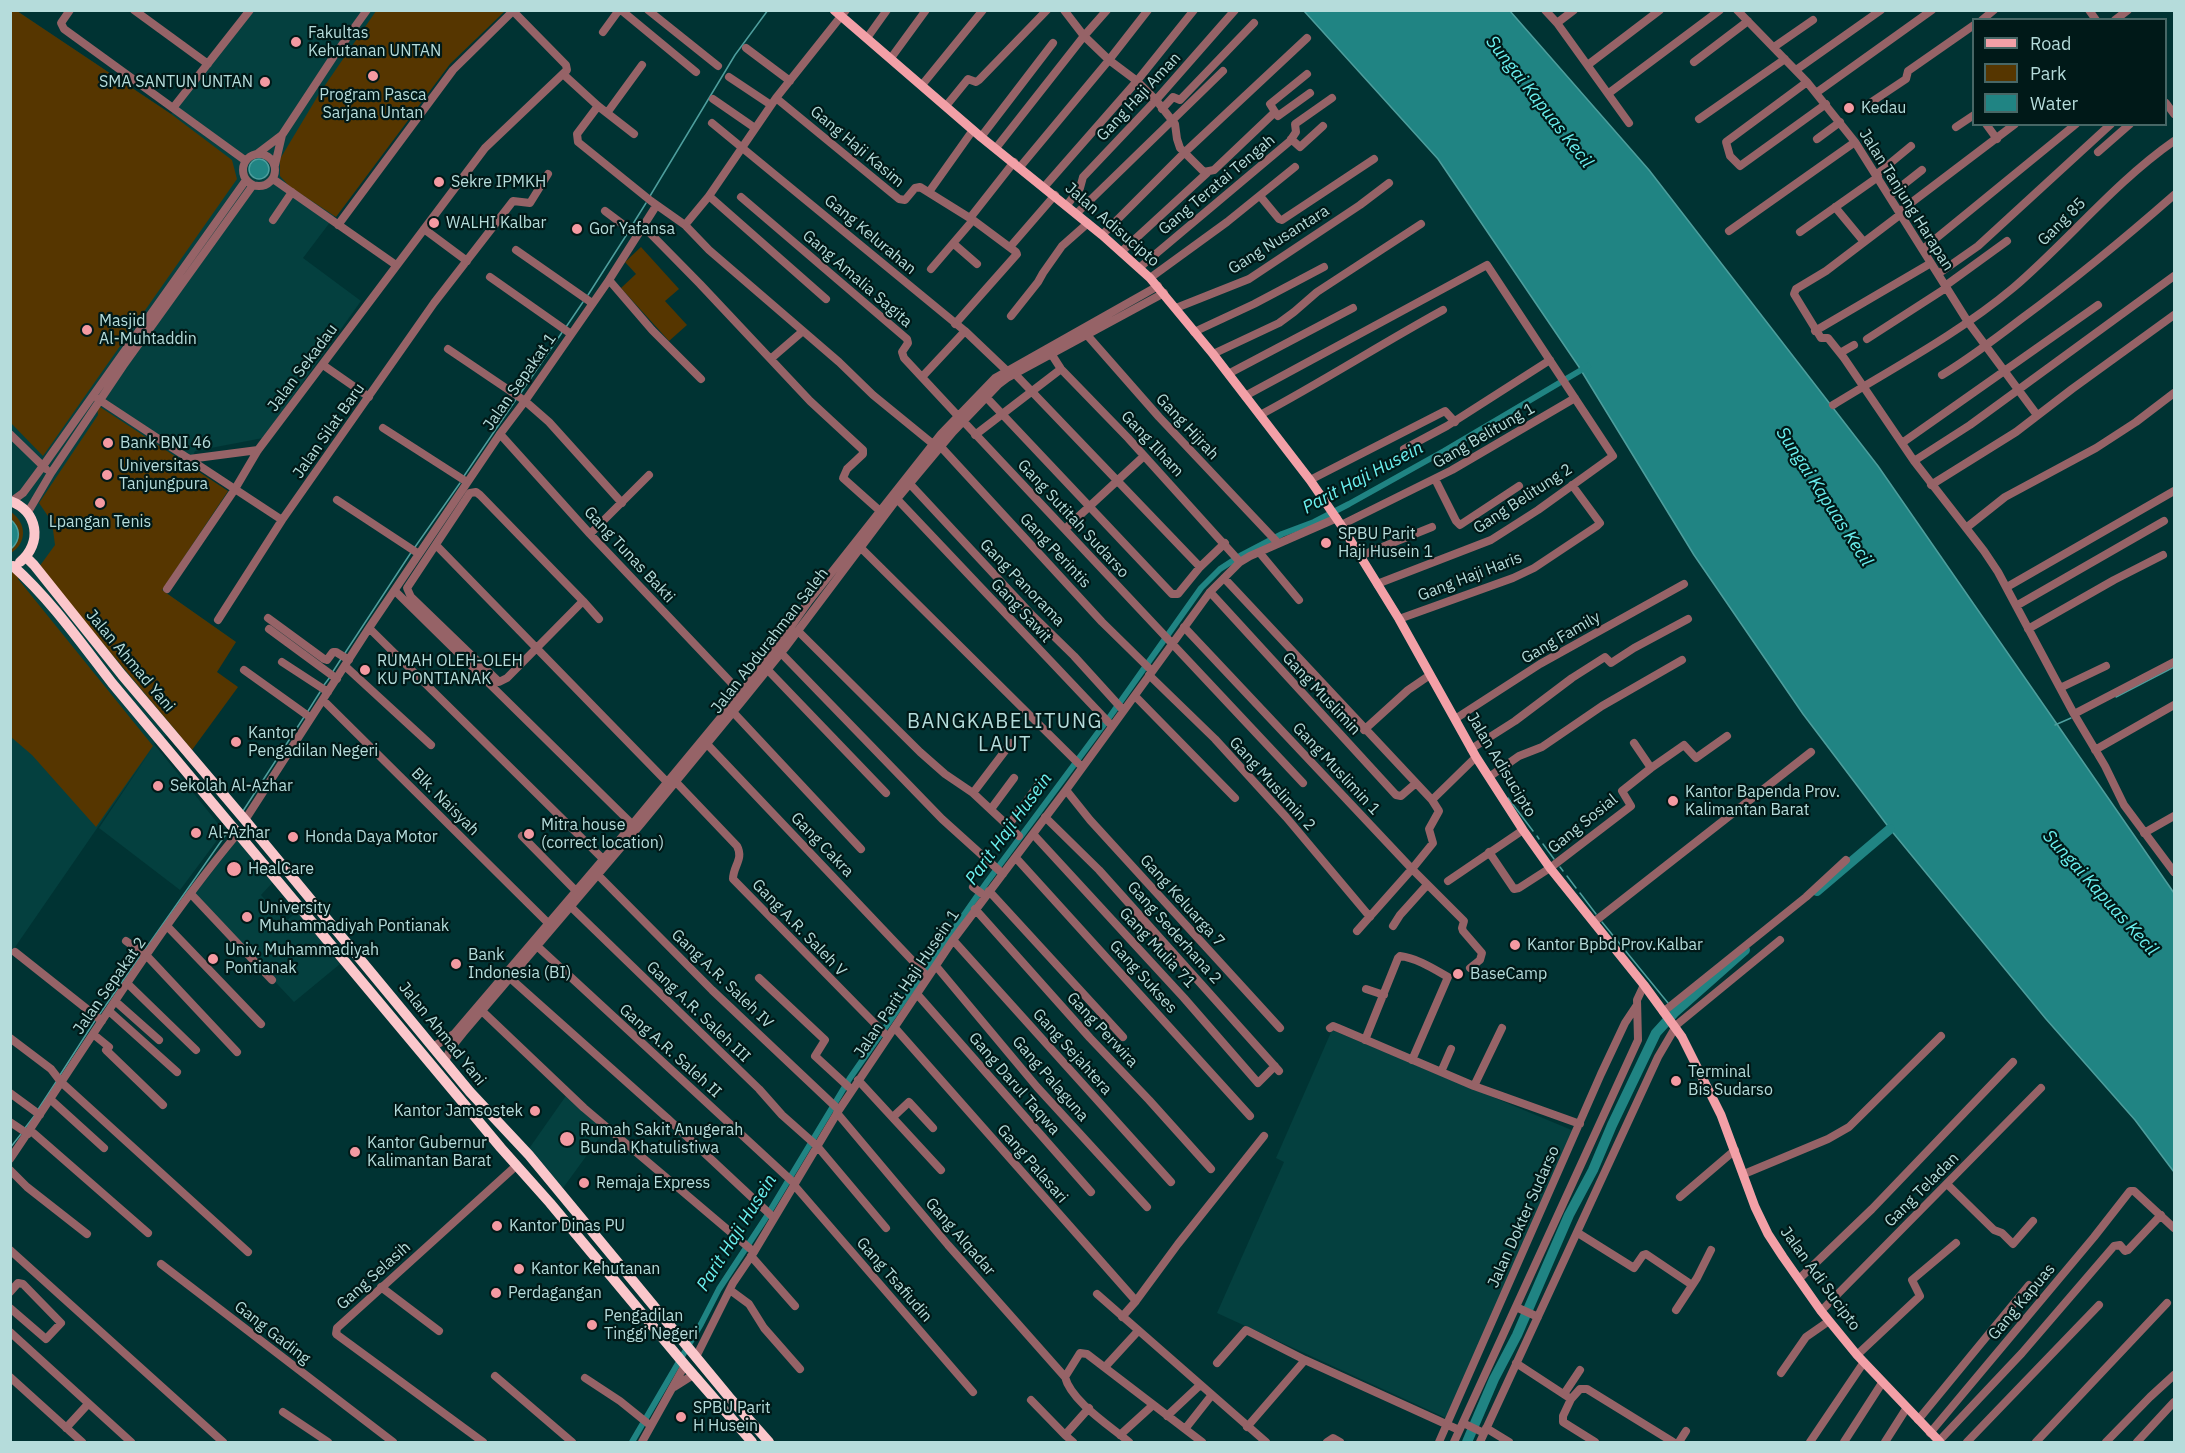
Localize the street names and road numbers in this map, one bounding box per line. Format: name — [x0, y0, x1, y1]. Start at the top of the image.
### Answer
street label: Gang Haji Aman — [1093, 49, 1185, 145]
street label: Gang Haji Kasim — [806, 102, 908, 192]
street label: Jalan Tanjung Harapan — [1854, 126, 1958, 274]
street label: Gang Teratai Tengah — [1155, 131, 1279, 239]
street label: Jalan Adisucipto — [1061, 179, 1163, 271]
street label: Gang Kelurahan — [820, 191, 920, 279]
street label: Gang 85 — [2034, 194, 2090, 250]
street label: Gang Nusantara — [1225, 201, 1333, 279]
street label: Gang Amalia Sagita — [798, 226, 916, 332]
street label: Jalan Sekadau — [264, 321, 342, 415]
street label: Jalan Sepakat 1 — [479, 330, 561, 434]
street label: Jalan Silat Baru — [289, 380, 369, 482]
street label: Gang Hijrah — [1151, 390, 1223, 464]
street label: Gang Belitung 1 — [1430, 399, 1538, 473]
street label: Gang Ilham — [1117, 407, 1187, 481]
street label: Gang Sutitah Sudarso — [1013, 456, 1133, 582]
street label: Gang Belitung 2 — [1470, 460, 1576, 538]
street label: Gang Tunas Bakti — [580, 503, 678, 607]
street label: Gang Perintis — [1015, 510, 1095, 592]
street label: Gang Panorama — [976, 535, 1068, 631]
street label: Gang Haji Haris — [1415, 548, 1525, 606]
street label: Jalan Abdurahman Saleh — [707, 564, 833, 718]
street label: Gang Sawit — [986, 575, 1056, 647]
street label: Jalan Ahmad Yani — [82, 606, 178, 716]
street label: Gang Family — [1518, 608, 1604, 668]
street label: Gang Muslimin — [1278, 649, 1364, 739]
street label: Jalan Adisucipto — [1462, 709, 1540, 821]
street label: Gang Muslimin 1 — [1288, 719, 1384, 819]
street label: Gang Muslimin 2 — [1225, 733, 1319, 835]
street label: Blk. Naisyah — [407, 764, 483, 840]
street label: Gang Sosial — [1544, 790, 1622, 858]
street label: Gang Cakra — [787, 809, 857, 881]
street label: Gang Keluarga 7 — [1136, 851, 1228, 951]
street label: Gang A.R. Saleh V — [748, 875, 850, 981]
street label: Gang Sederhana 2 — [1123, 878, 1225, 988]
street label: Gang Mulia 71 — [1115, 904, 1199, 992]
street label: Jalan Parit Haji Husein 1 — [850, 906, 964, 1062]
street label: Gang A.R. Saleh IV — [667, 925, 777, 1033]
street label: Jalan Sepakat 2 — [69, 934, 151, 1038]
street label: Gang Sukses — [1105, 936, 1181, 1018]
street label: Gang A.R. Saleh III — [642, 957, 754, 1067]
street label: Jalan Ahmad Yani — [394, 978, 490, 1090]
street label: Gang Perwira — [1062, 988, 1142, 1072]
street label: Gang A.R. Saleh II — [615, 1000, 725, 1102]
street label: Gang Sejahtera — [1028, 1005, 1116, 1099]
street label: Gang Darul Taqwa — [964, 1029, 1064, 1139]
street label: Gang Palaguna — [1008, 1032, 1092, 1126]
street label: Gang Palasari — [993, 1121, 1071, 1207]
street label: Jalan Dokter Sudarso — [1484, 1143, 1564, 1291]
street label: Gang Teladan — [1881, 1149, 1963, 1231]
street label: Gang Alqadar — [921, 1194, 999, 1280]
street label: Jalan Adi Sucipto — [1776, 1223, 1864, 1335]
street label: Gang Tsafiudin — [852, 1234, 936, 1326]
street label: Gang Selasih — [333, 1238, 415, 1314]
street label: Gang Kapuas — [1984, 1260, 2060, 1344]
street label: Gang Gading — [230, 1297, 314, 1369]

